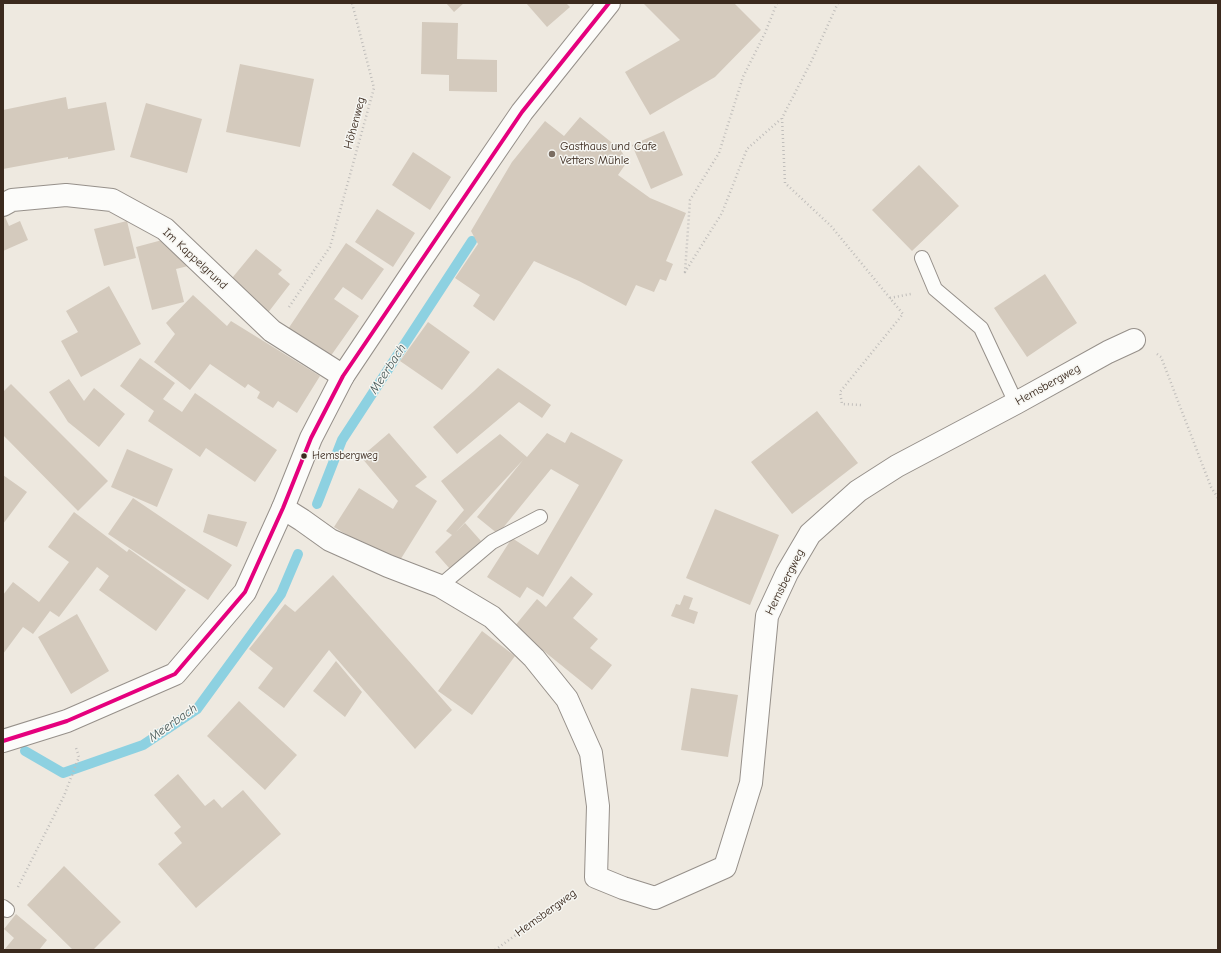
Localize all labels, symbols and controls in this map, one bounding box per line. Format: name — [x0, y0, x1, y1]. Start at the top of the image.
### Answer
street label: Höhenweg — [341, 95, 369, 151]
place label: Gasthaus und Cafe Vetters Mühle — [560, 140, 657, 168]
marker: Gasthaus und Cafe Vetters Mühle — [547, 149, 557, 159]
street label: Im Kappelgrund — [160, 225, 230, 293]
water label: Meerbach — [366, 341, 410, 397]
street label: Hemsbergweg — [1013, 361, 1083, 409]
place label: Hemsbergweg — [312, 449, 378, 463]
marker: Hemsbergweg — [299, 451, 309, 461]
street label: Hemsbergweg — [762, 547, 808, 617]
water label: Meerbach — [146, 701, 200, 745]
street label: Hemsbergweg — [513, 886, 579, 940]

